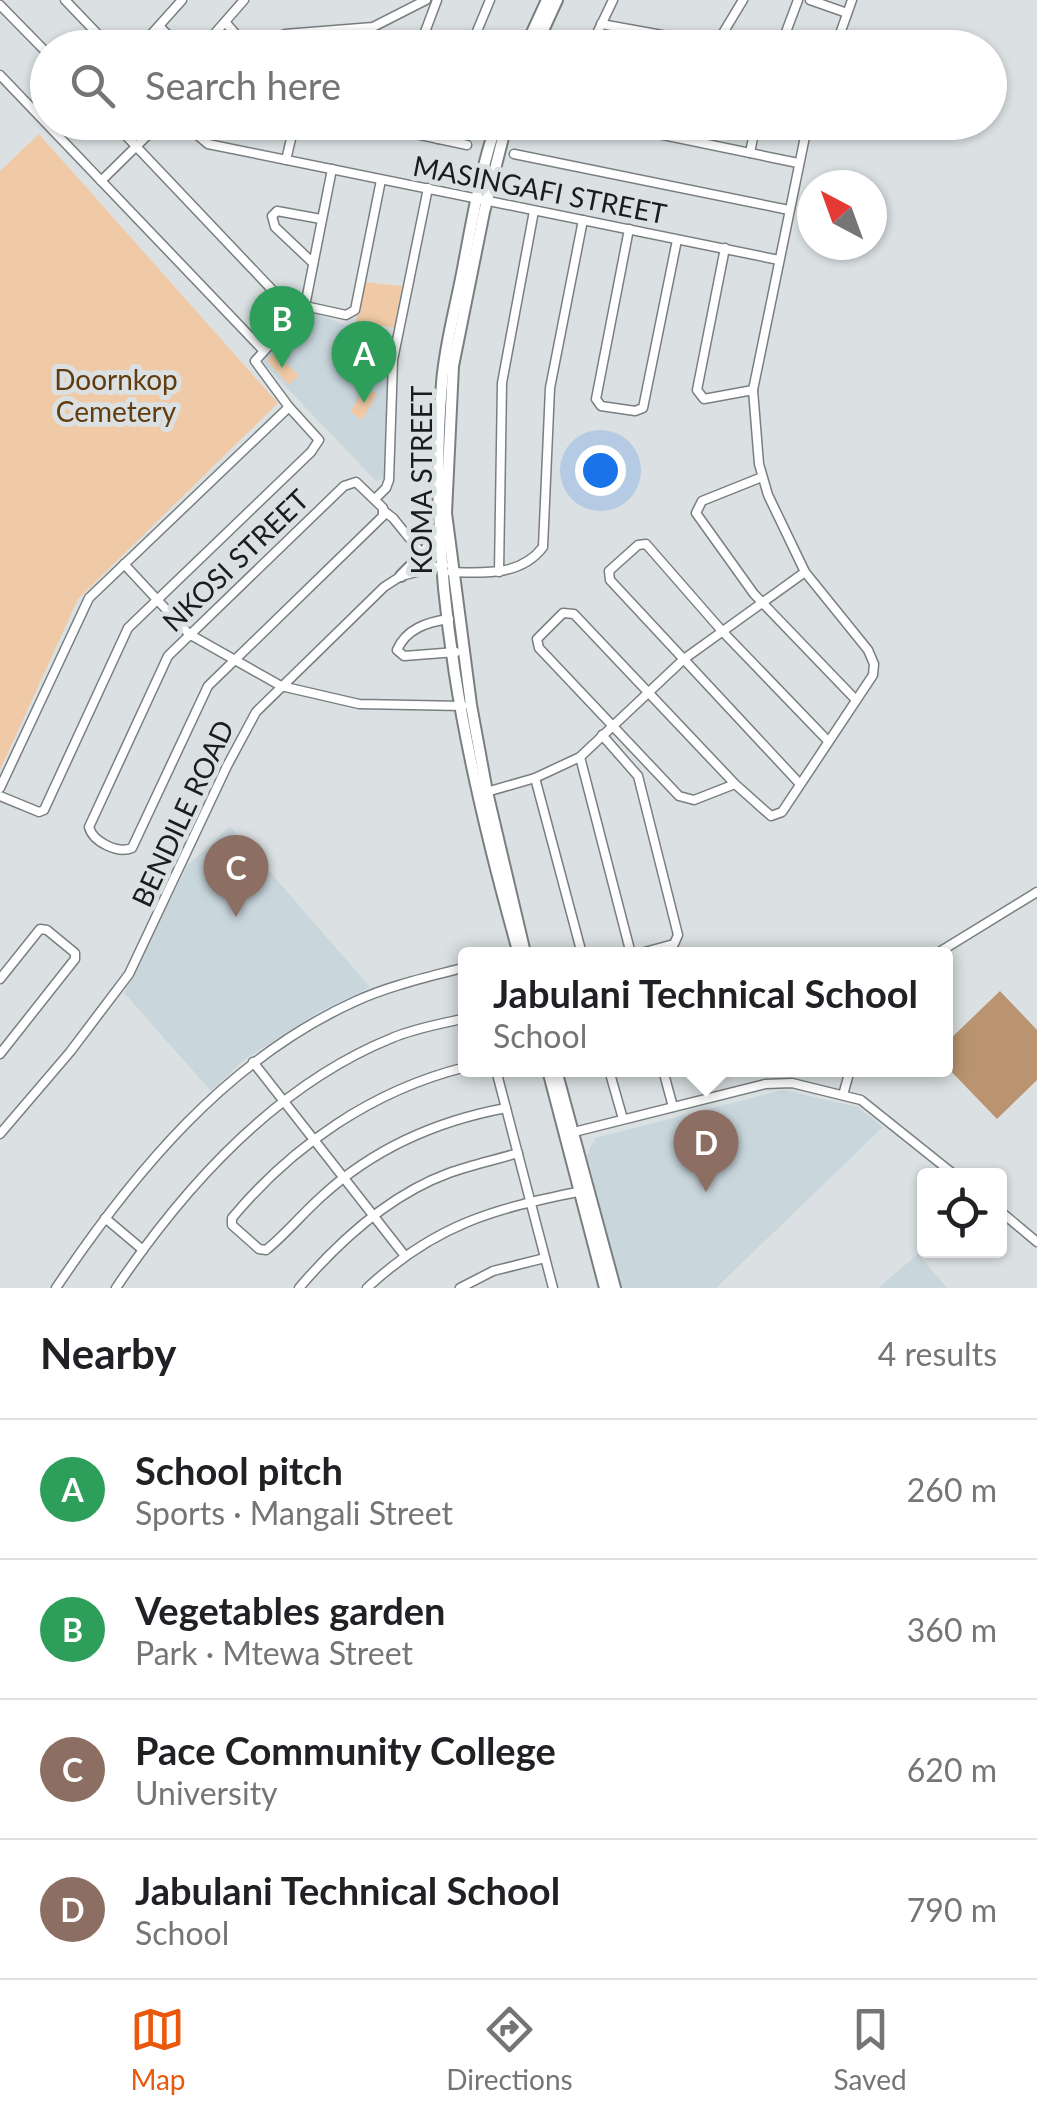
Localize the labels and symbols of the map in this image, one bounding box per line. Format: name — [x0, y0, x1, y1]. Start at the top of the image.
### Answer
street label: MASINGAFI STREET — [410, 148, 670, 230]
north arrow — [797, 170, 887, 260]
pin: B — [250, 286, 314, 368]
pin: A — [332, 320, 396, 403]
park label: Doornkop Cemetery — [54, 362, 178, 428]
street label: KOMA STREET — [404, 385, 438, 575]
your location — [575, 445, 626, 496]
street label: NKOSI STREET — [155, 482, 315, 638]
street label: BENDILE ROAD — [124, 714, 240, 912]
pin: C — [204, 834, 268, 917]
pin: D — [674, 1110, 738, 1192]

